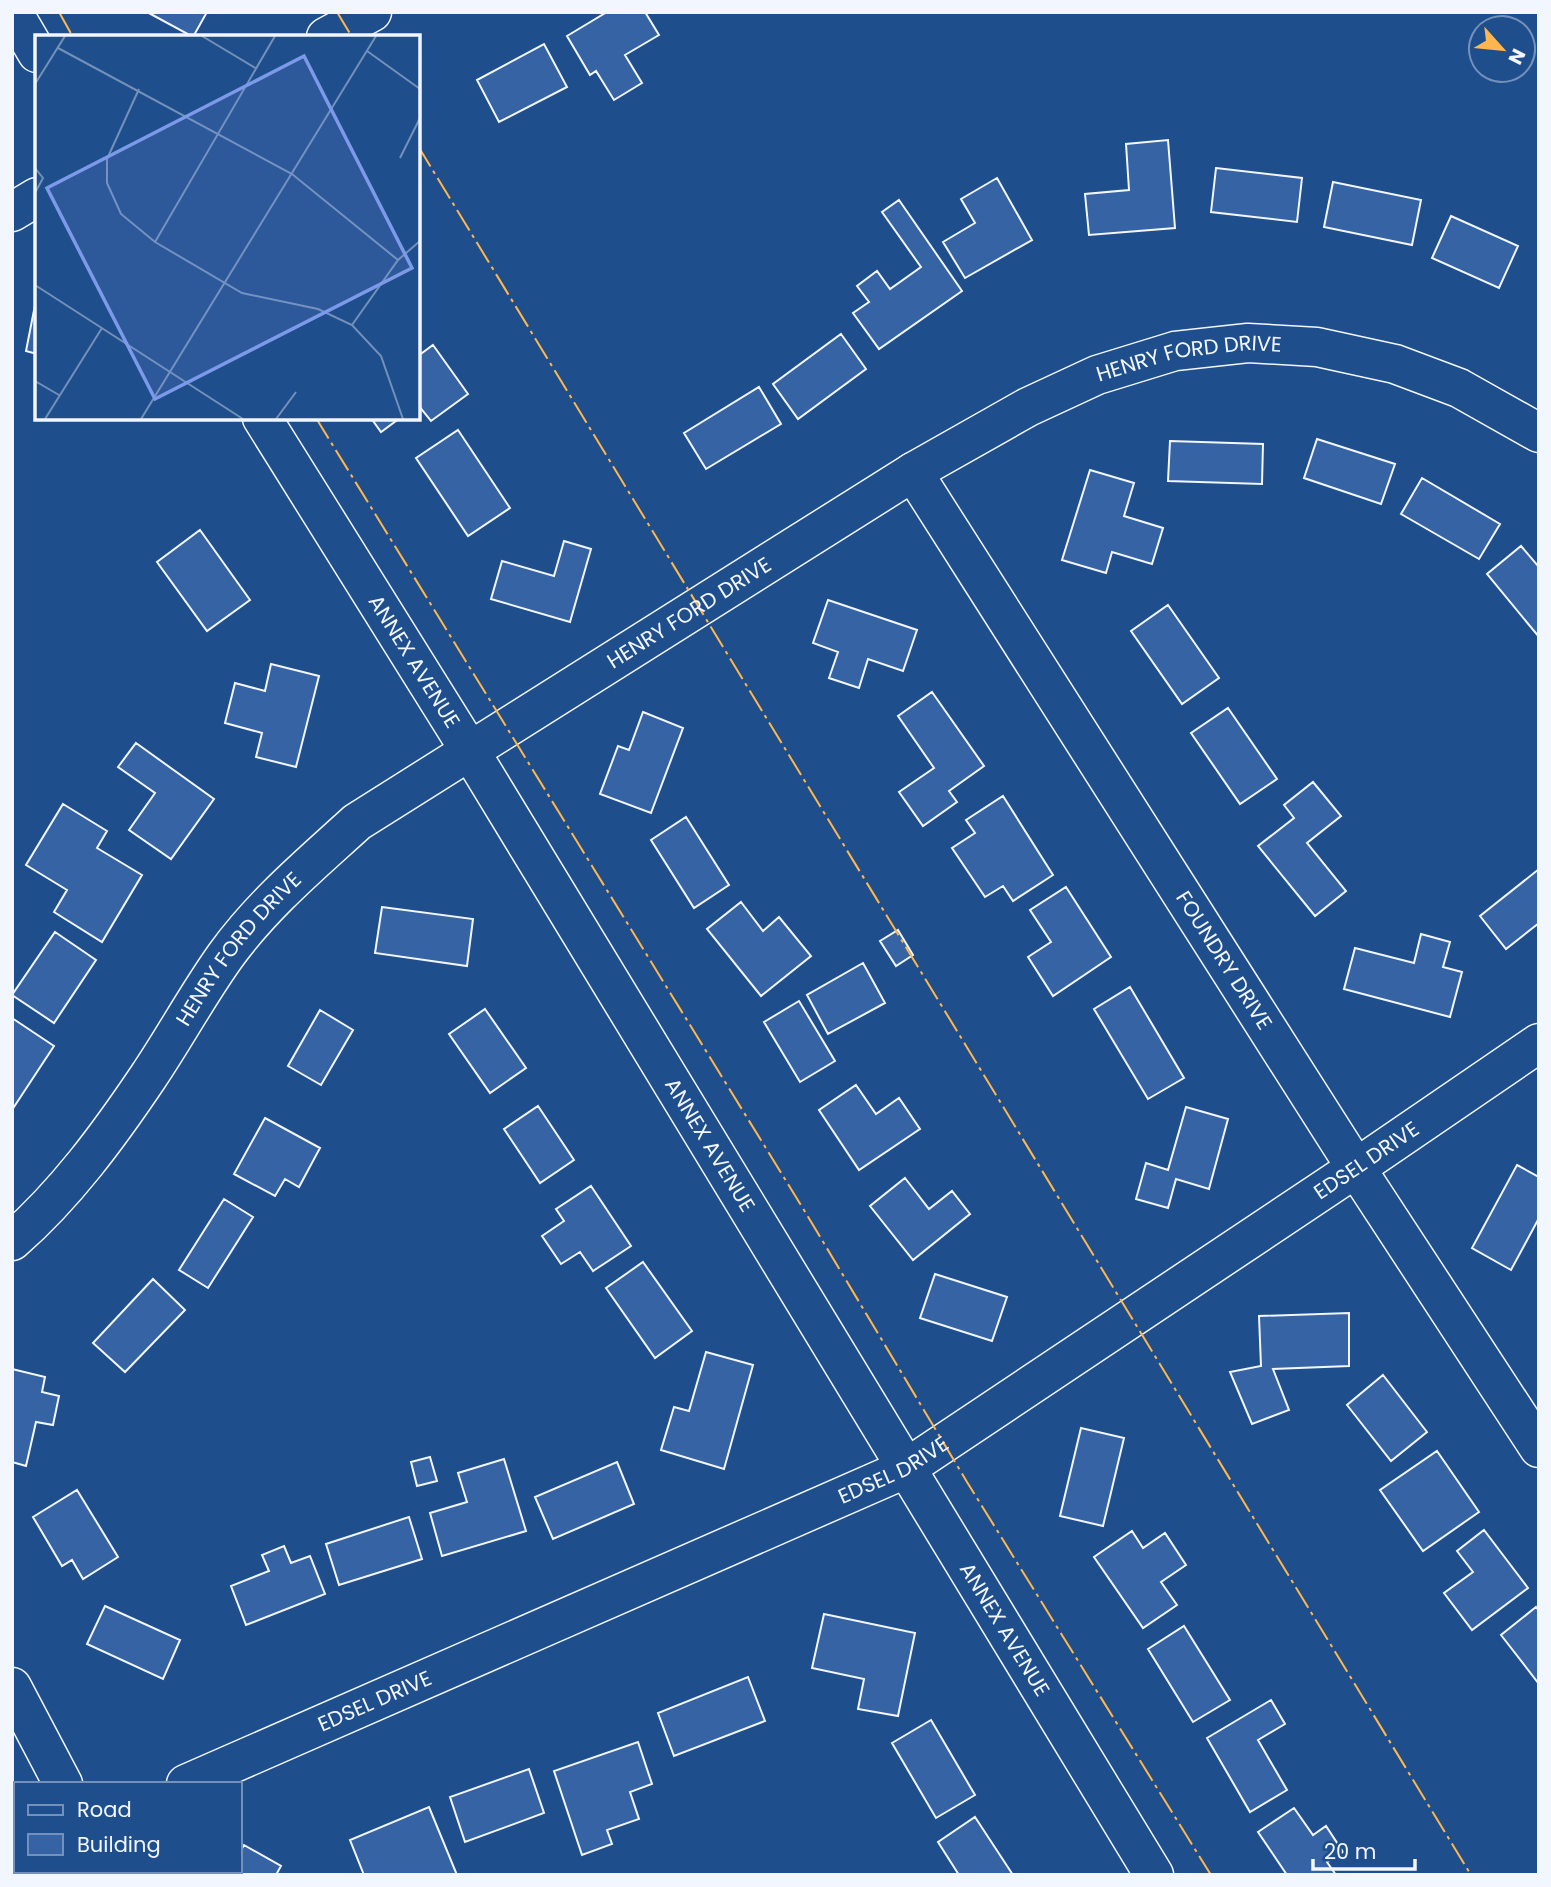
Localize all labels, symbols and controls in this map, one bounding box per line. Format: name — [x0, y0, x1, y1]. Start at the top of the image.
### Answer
north arrow — [1467, 14, 1537, 84]
inset map — [35, 35, 420, 420]
text: N — [1501, 44, 1532, 69]
street label: HENRY FORD DRIVE — [1092, 328, 1283, 388]
street label: HENRY FORD DRIVE — [601, 550, 777, 675]
street label: ANNEX AVENUE — [362, 589, 467, 733]
street label: HENRY FORD DRIVE — [169, 865, 307, 1031]
street label: FOUNDRY DRIVE — [1169, 885, 1279, 1035]
street label: ANNEX AVENUE — [658, 1072, 762, 1217]
street label: EDSEL DRIVE — [1308, 1114, 1425, 1206]
street label: EDSEL DRIVE — [833, 1429, 954, 1511]
street label: ANNEX AVENUE — [953, 1557, 1057, 1702]
street label: EDSEL DRIVE — [313, 1663, 436, 1738]
legend — [14, 1782, 242, 1873]
text: Road — [77, 1795, 132, 1824]
scale bar — [1313, 1828, 1414, 1872]
text: Building — [77, 1830, 161, 1859]
text: 20 m — [1324, 1837, 1377, 1866]

